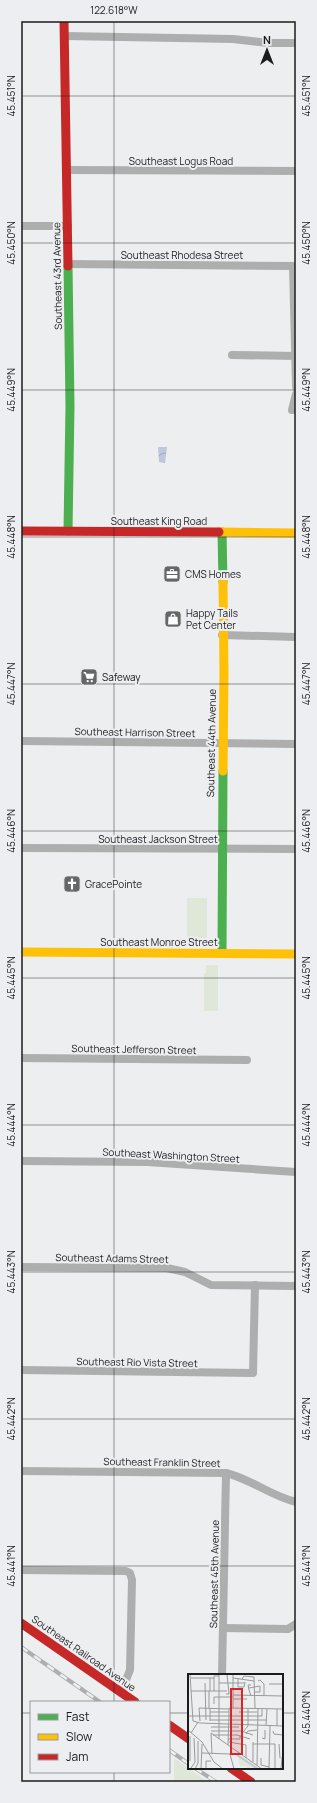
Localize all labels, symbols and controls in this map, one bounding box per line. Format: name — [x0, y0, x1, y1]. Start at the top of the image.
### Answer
text: 122.618°W — [90, 3, 138, 17]
north arrow — [247, 30, 287, 70]
text: N — [263, 32, 271, 47]
text: 45.451°N — [4, 75, 18, 117]
text: 45.451°N — [299, 75, 313, 117]
street label: Southeast Logus Road — [129, 154, 233, 168]
text: 45.450°N — [4, 221, 18, 265]
text: 45.450°N — [299, 221, 313, 265]
street label: Southeast 43rd Avenue — [49, 222, 65, 330]
street label: Southeast Rhodesa Street — [121, 248, 243, 262]
text: 45.449°N — [4, 368, 18, 412]
text: 45.449°N — [299, 368, 313, 412]
street label: Southeast King Road — [111, 514, 207, 528]
text: 45.448°N — [4, 515, 18, 559]
text: 45.448°N — [299, 515, 313, 559]
office icon: CMS Homes — [162, 564, 182, 584]
place label: CMS Homes — [185, 567, 241, 581]
place label: Happy Tails Pet Center — [186, 606, 238, 632]
shop icon: Happy Tails Pet Center — [163, 609, 183, 629]
text: 45.447°N — [4, 663, 18, 705]
text: 45.447°N — [299, 663, 313, 705]
supermarket icon: Safeway — [79, 667, 99, 687]
place label: Safeway — [102, 670, 141, 684]
street label: Southeast 44th Avenue — [203, 688, 219, 797]
street label: Southeast Harrison Street — [74, 724, 196, 740]
text: 45.446°N — [4, 809, 18, 853]
text: 45.446°N — [299, 809, 313, 853]
street label: Southeast Jackson Street — [98, 832, 218, 846]
church icon: GracePointe — [62, 874, 82, 894]
place label: GracePointe — [85, 877, 142, 891]
street label: Southeast Monroe Street — [100, 935, 218, 949]
text: 45.445°N — [4, 956, 18, 1000]
text: 45.445°N — [299, 956, 313, 1000]
street label: Southeast Jefferson Street — [71, 1041, 197, 1057]
text: 45.444°N — [4, 1103, 18, 1147]
text: 45.444°N — [299, 1103, 313, 1147]
street label: Southeast Washington Street — [102, 1144, 240, 1166]
text: 45.443°N — [4, 1250, 18, 1293]
street label: Southeast Adams Street — [55, 1250, 169, 1266]
text: 45.443°N — [299, 1250, 313, 1293]
street label: Southeast Rio Vista Street — [76, 1354, 198, 1370]
text: 45.442°N — [4, 1397, 18, 1441]
text: 45.442°N — [299, 1397, 313, 1441]
street label: Southeast Franklin Street — [103, 1454, 221, 1470]
street label: Southeast 45th Avenue — [206, 1520, 222, 1628]
text: 45.441°N — [4, 1545, 18, 1587]
text: 45.441°N — [299, 1545, 313, 1587]
street label: Southeast Railroad Avenue — [29, 1612, 139, 1694]
inset map — [188, 1674, 283, 1769]
text: 45.440°N — [299, 1691, 313, 1735]
legend — [30, 1701, 170, 1773]
text: Fast — [66, 1708, 90, 1725]
text: Slow — [66, 1728, 92, 1745]
text: Jam — [66, 1748, 88, 1765]

